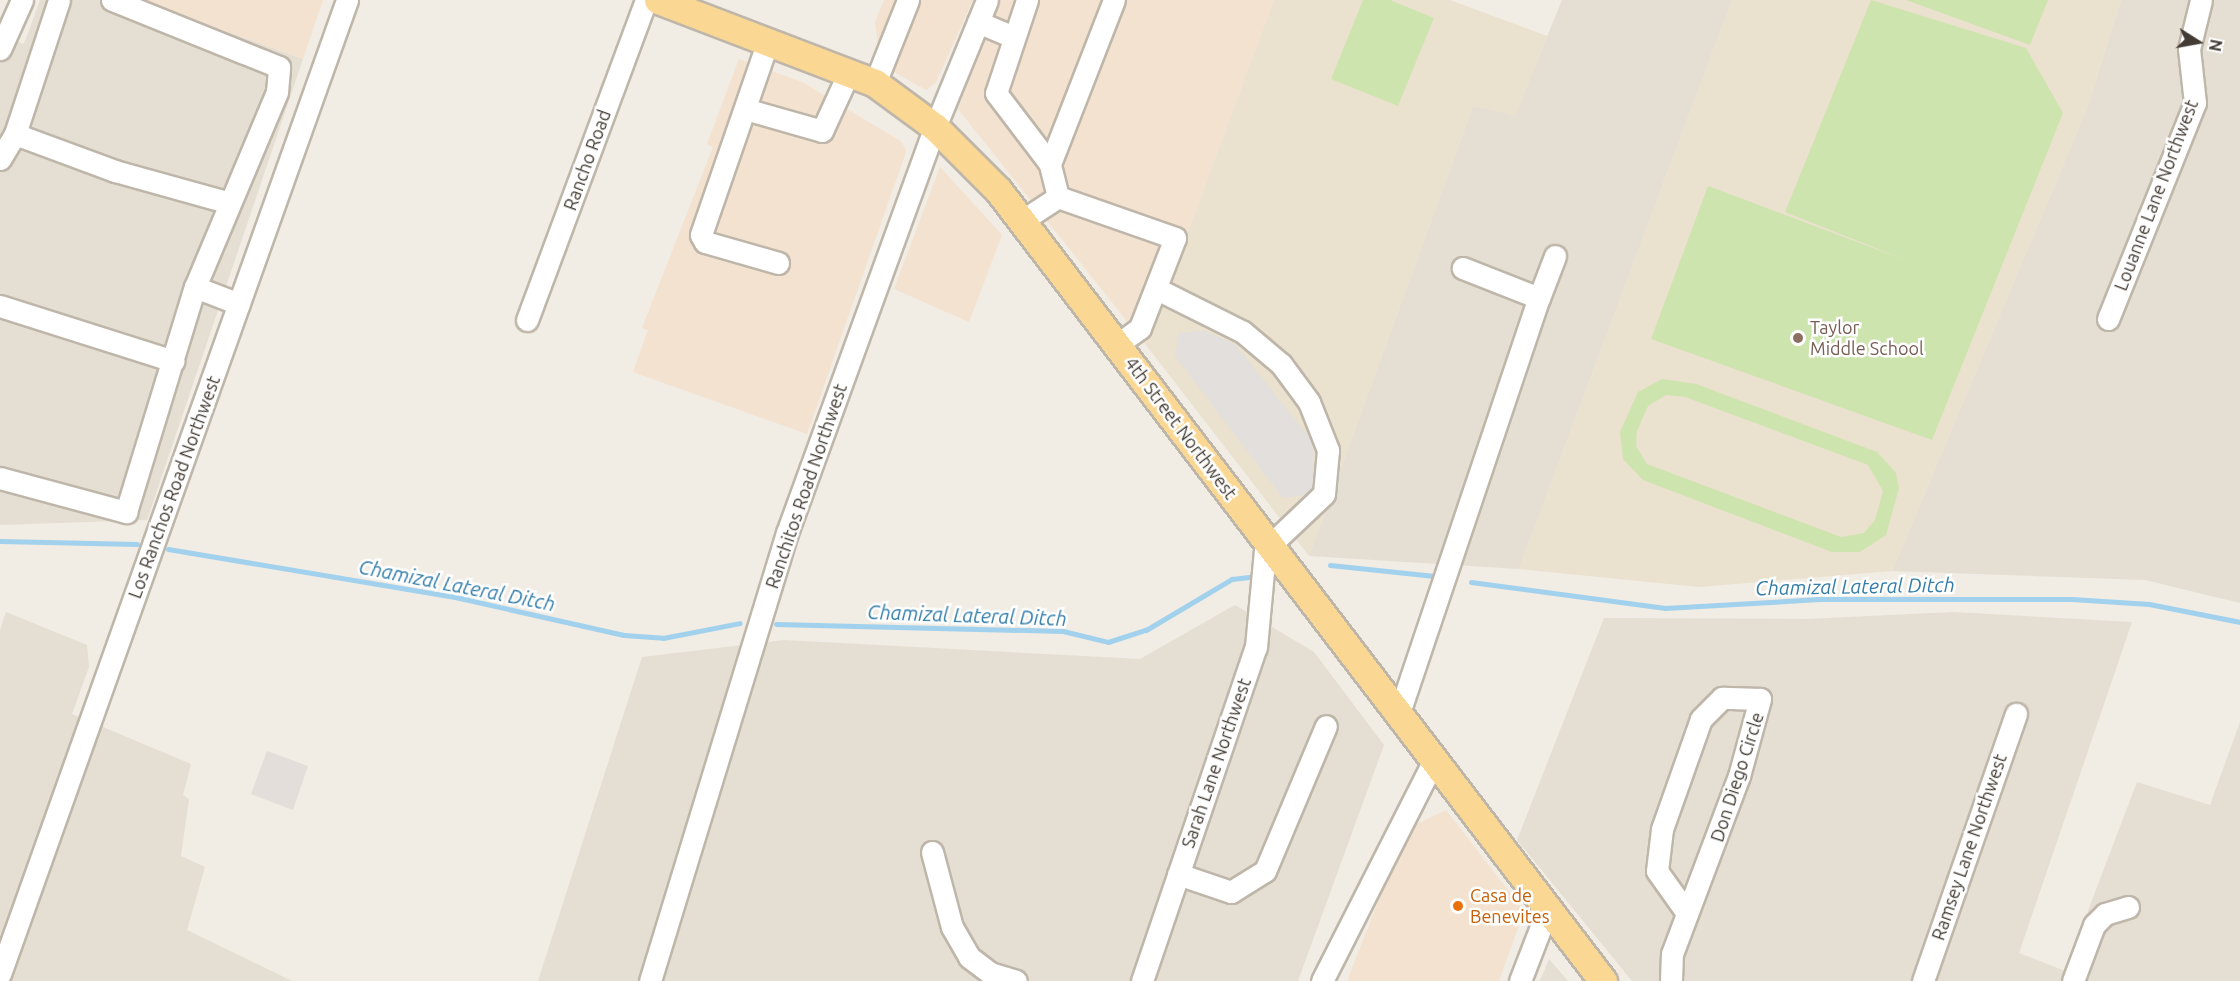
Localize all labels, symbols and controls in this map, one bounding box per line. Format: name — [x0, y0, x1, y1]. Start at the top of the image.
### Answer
north arrow — [2168, 12, 2228, 72]
text: N — [2206, 38, 2226, 53]
street label: Louanne Lane Northwest — [2110, 96, 2202, 294]
street label: Rancho Road — [559, 107, 615, 213]
place label: Taylor Middle School — [1810, 317, 1924, 360]
marker: Taylor Middle School — [1791, 331, 1805, 345]
street label: 4th Street Northwest — [1121, 353, 1241, 503]
street label: Los Ranchos Road Northwest — [124, 373, 224, 601]
street label: Ranchitos Road Northwest — [761, 381, 851, 591]
water label: Chamizal Lateral Ditch — [357, 554, 557, 616]
water label: Chamizal Lateral Ditch — [1755, 572, 1955, 600]
water label: Chamizal Lateral Ditch — [867, 600, 1067, 630]
street label: Sarah Lane Northwest — [1177, 675, 1255, 851]
street label: Don Diego Circle — [1706, 710, 1768, 844]
street label: Ramsey Lane Northwest — [1927, 751, 2011, 943]
place label: Casa de Benevites — [1470, 885, 1550, 928]
marker: Casa de Benevites — [1451, 899, 1465, 913]

